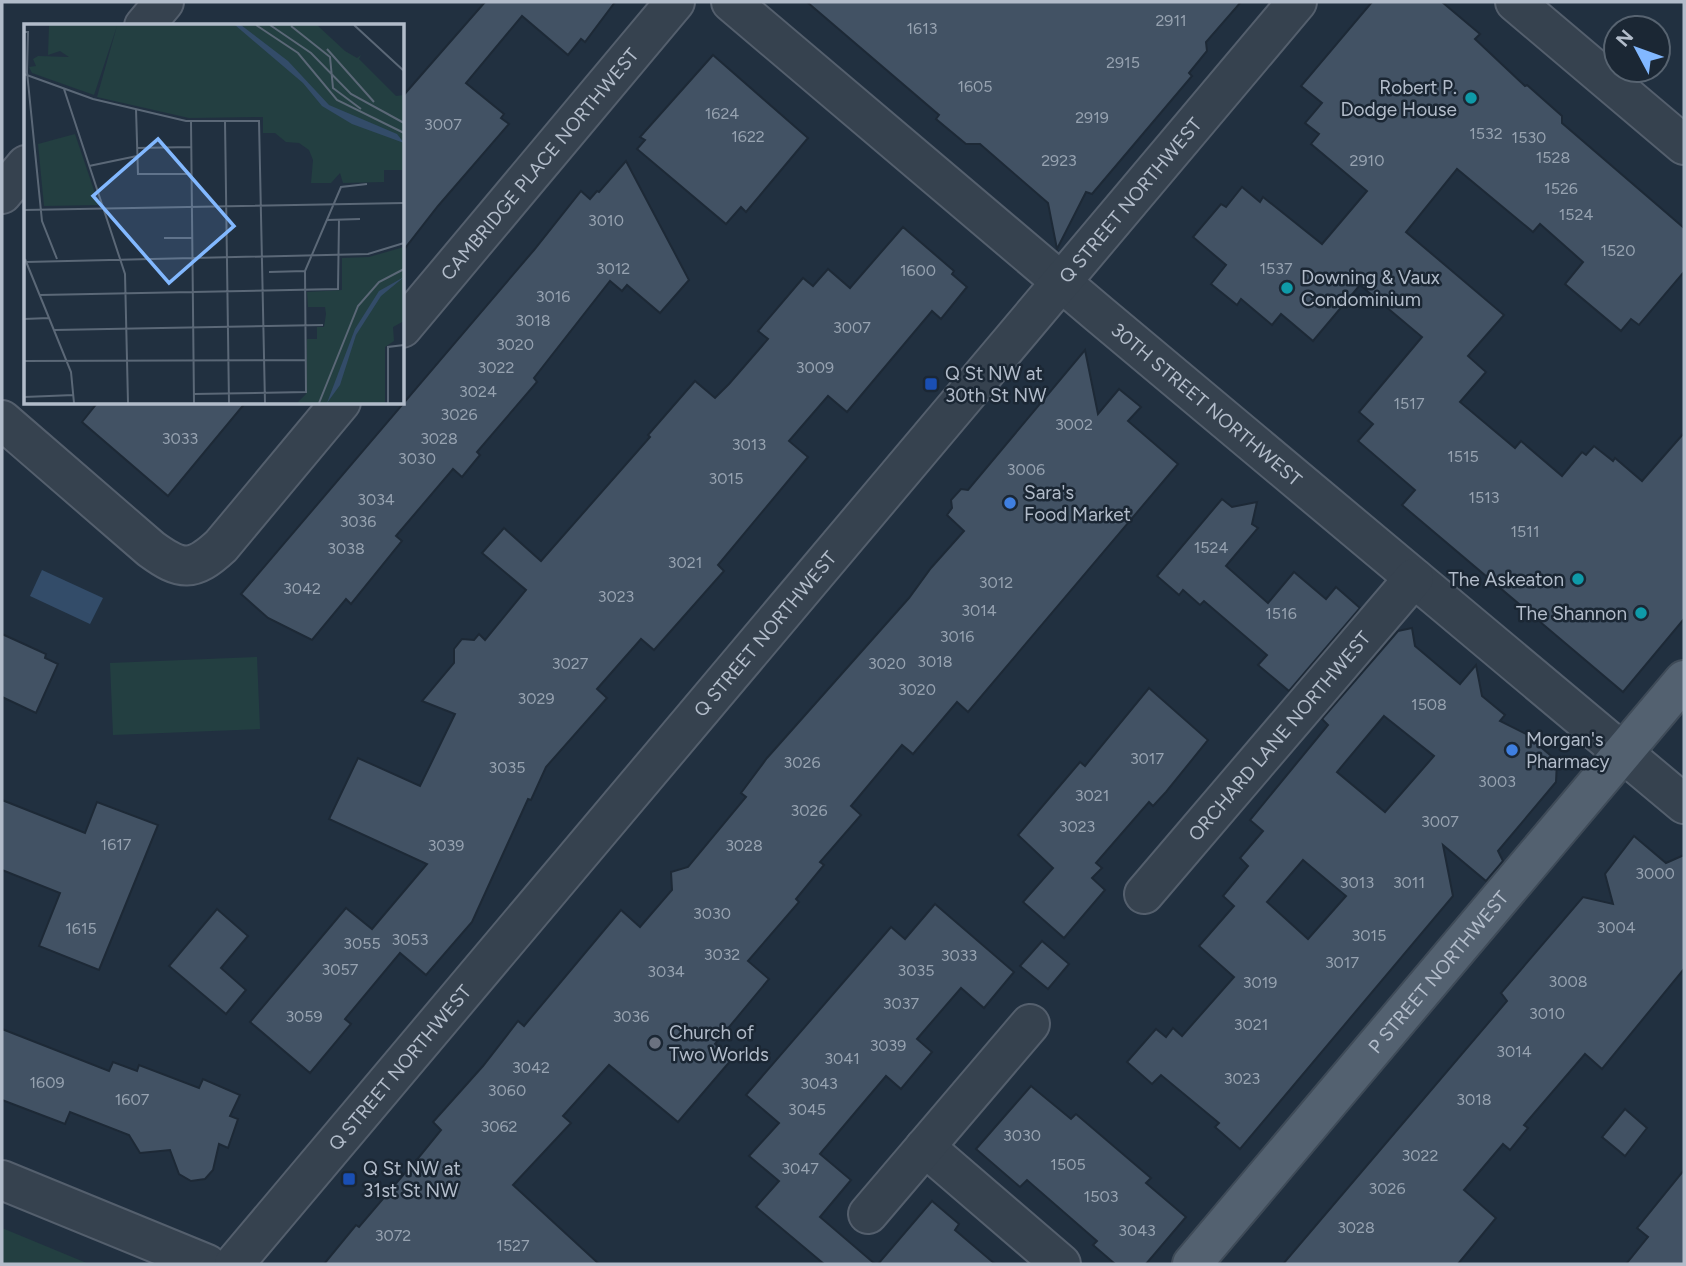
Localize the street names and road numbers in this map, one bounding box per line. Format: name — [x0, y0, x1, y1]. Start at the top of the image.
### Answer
street label: CAMBRIDGE PLACE NORTHWEST — [436, 43, 643, 285]
street label: Q STREET NORTHWEST — [1054, 112, 1207, 287]
street label: 30TH STREET NORTHWEST — [1107, 318, 1307, 491]
street label: Q STREET NORTHWEST — [689, 546, 841, 721]
street label: ORCHARD LANE NORTHWEST — [1183, 626, 1375, 845]
street label: P STREET NORTHWEST — [1363, 886, 1513, 1058]
street label: Q STREET NORTHWEST — [323, 980, 476, 1155]

